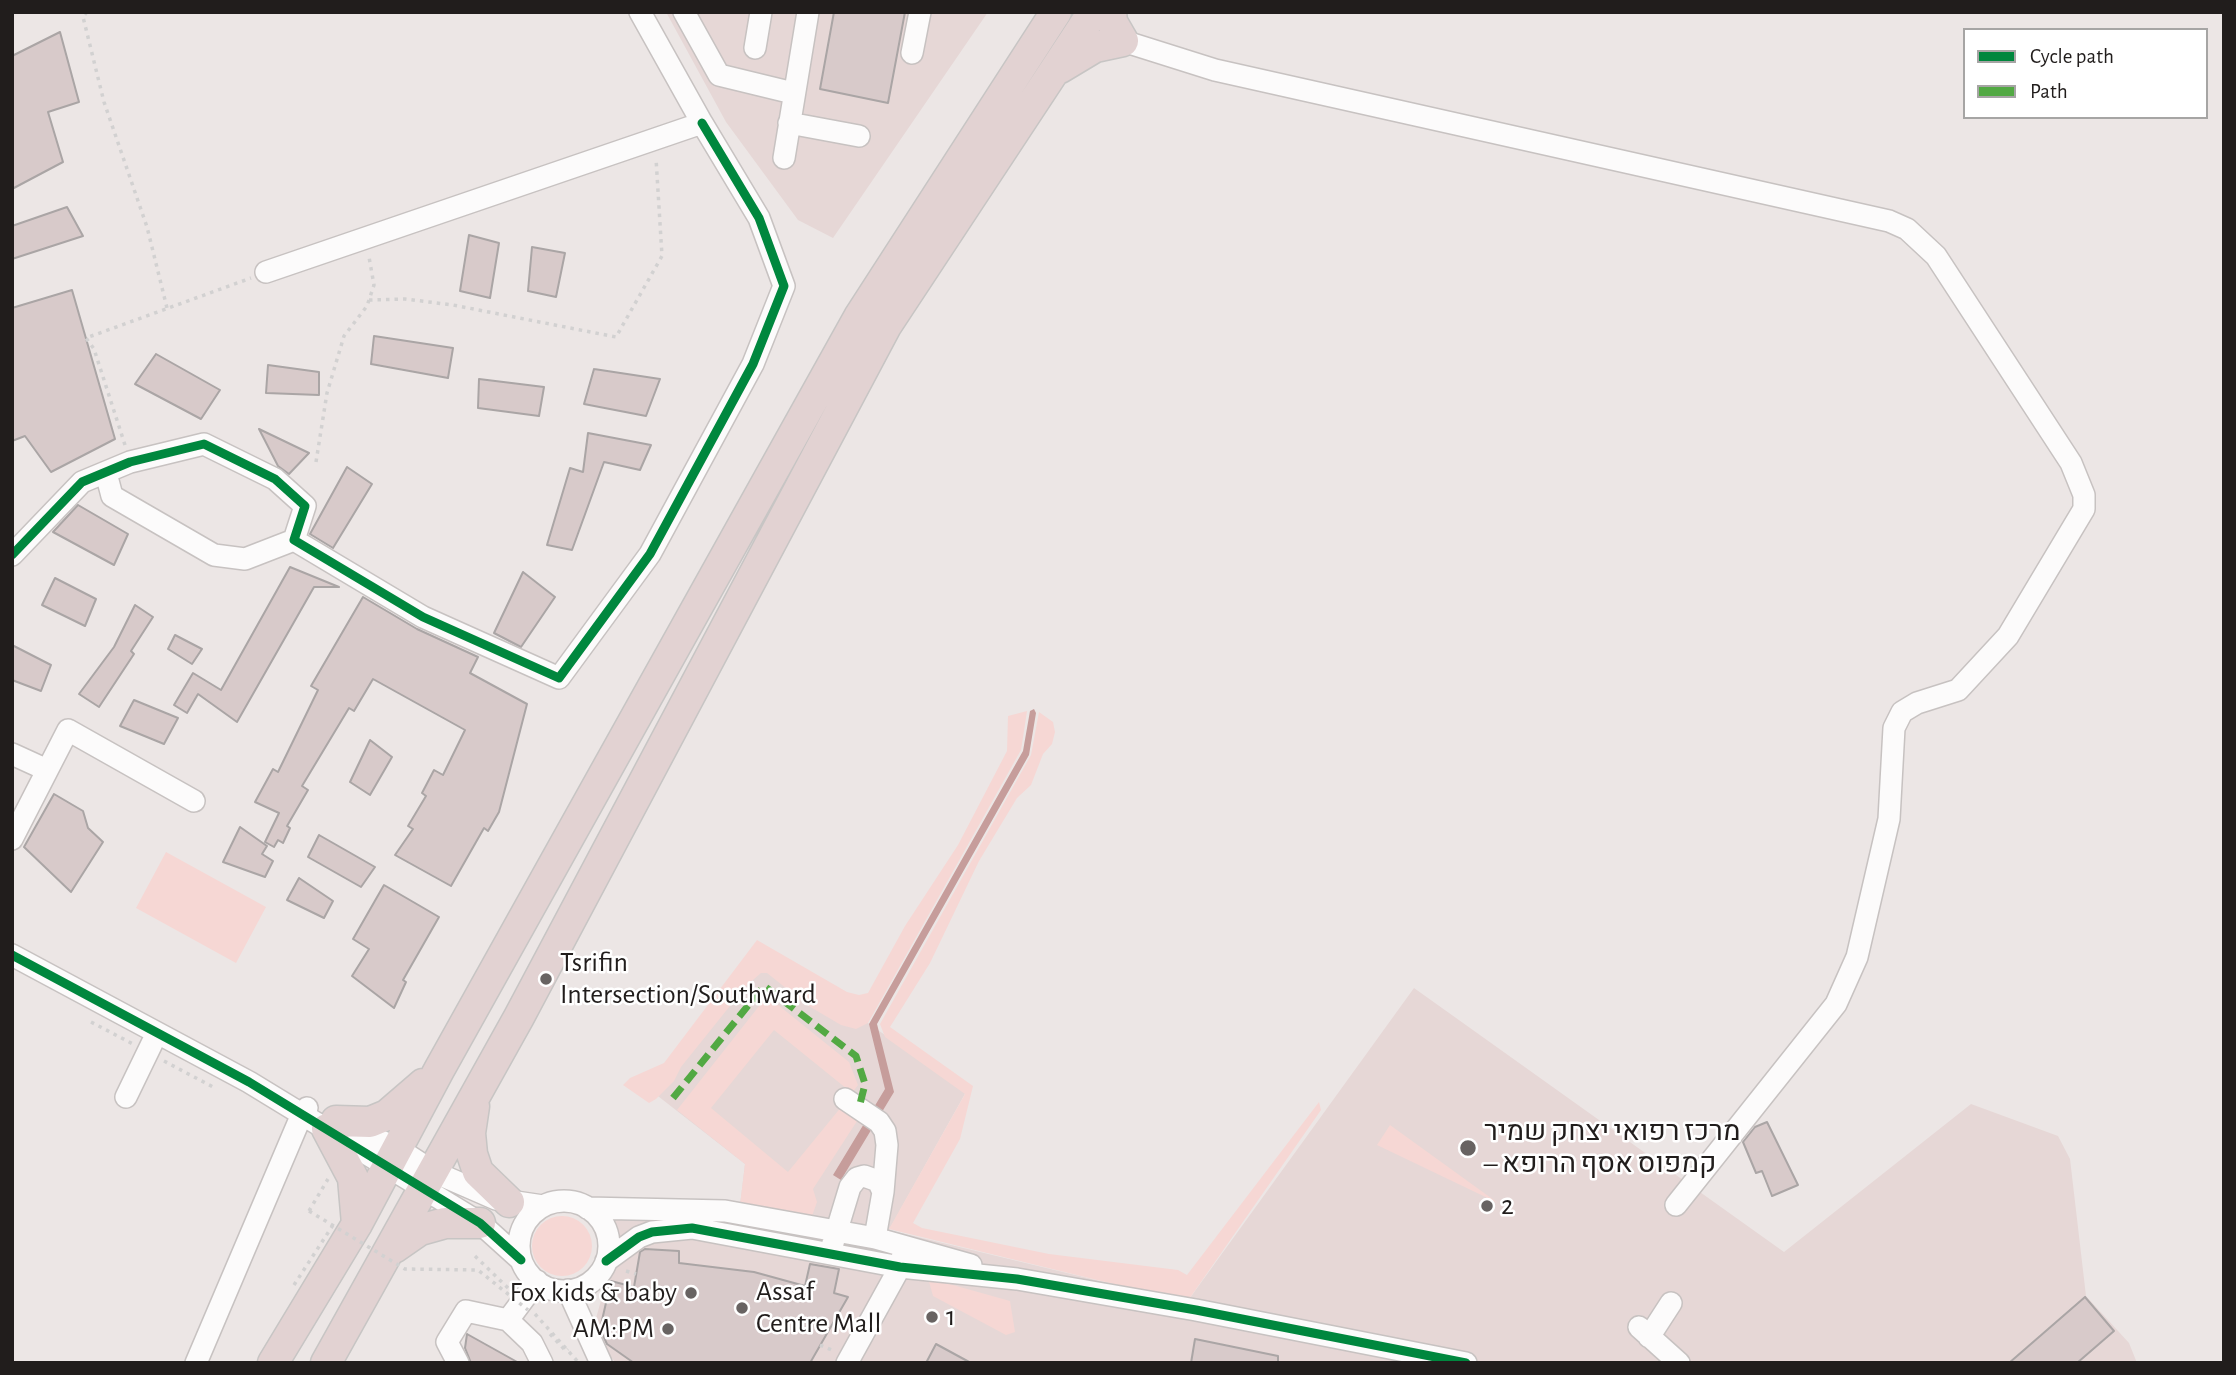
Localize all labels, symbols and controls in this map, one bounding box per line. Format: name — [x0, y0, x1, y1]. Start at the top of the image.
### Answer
legend — [1963, 28, 2208, 119]
text: Cycle path — [2030, 46, 2114, 67]
text: Path — [2030, 81, 2068, 102]
place label: Tsrifin Intersection/Southward — [560, 946, 816, 1012]
marker: Tsrifin Intersection/Southward — [538, 971, 554, 987]
place label: מרכז רפואי יצחק שמיר – קמפוס אסף הרופא — [1484, 1115, 1741, 1181]
marker: מרכז רפואי יצחק שמיר – קמפוס אסף הרופא — [1458, 1138, 1478, 1158]
place label: 2 — [1501, 1189, 1514, 1223]
marker: 2 — [1479, 1198, 1495, 1214]
place label: Assaf Centre Mall — [756, 1275, 881, 1341]
place label: Fox kids & baby — [509, 1276, 677, 1310]
marker: Fox kids & baby — [683, 1285, 699, 1301]
marker: Assaf Centre Mall — [734, 1300, 750, 1316]
place label: 1 — [946, 1300, 956, 1334]
marker: 1 — [924, 1309, 940, 1325]
place label: AM:PM — [573, 1312, 654, 1346]
marker: AM:PM — [660, 1321, 676, 1337]

